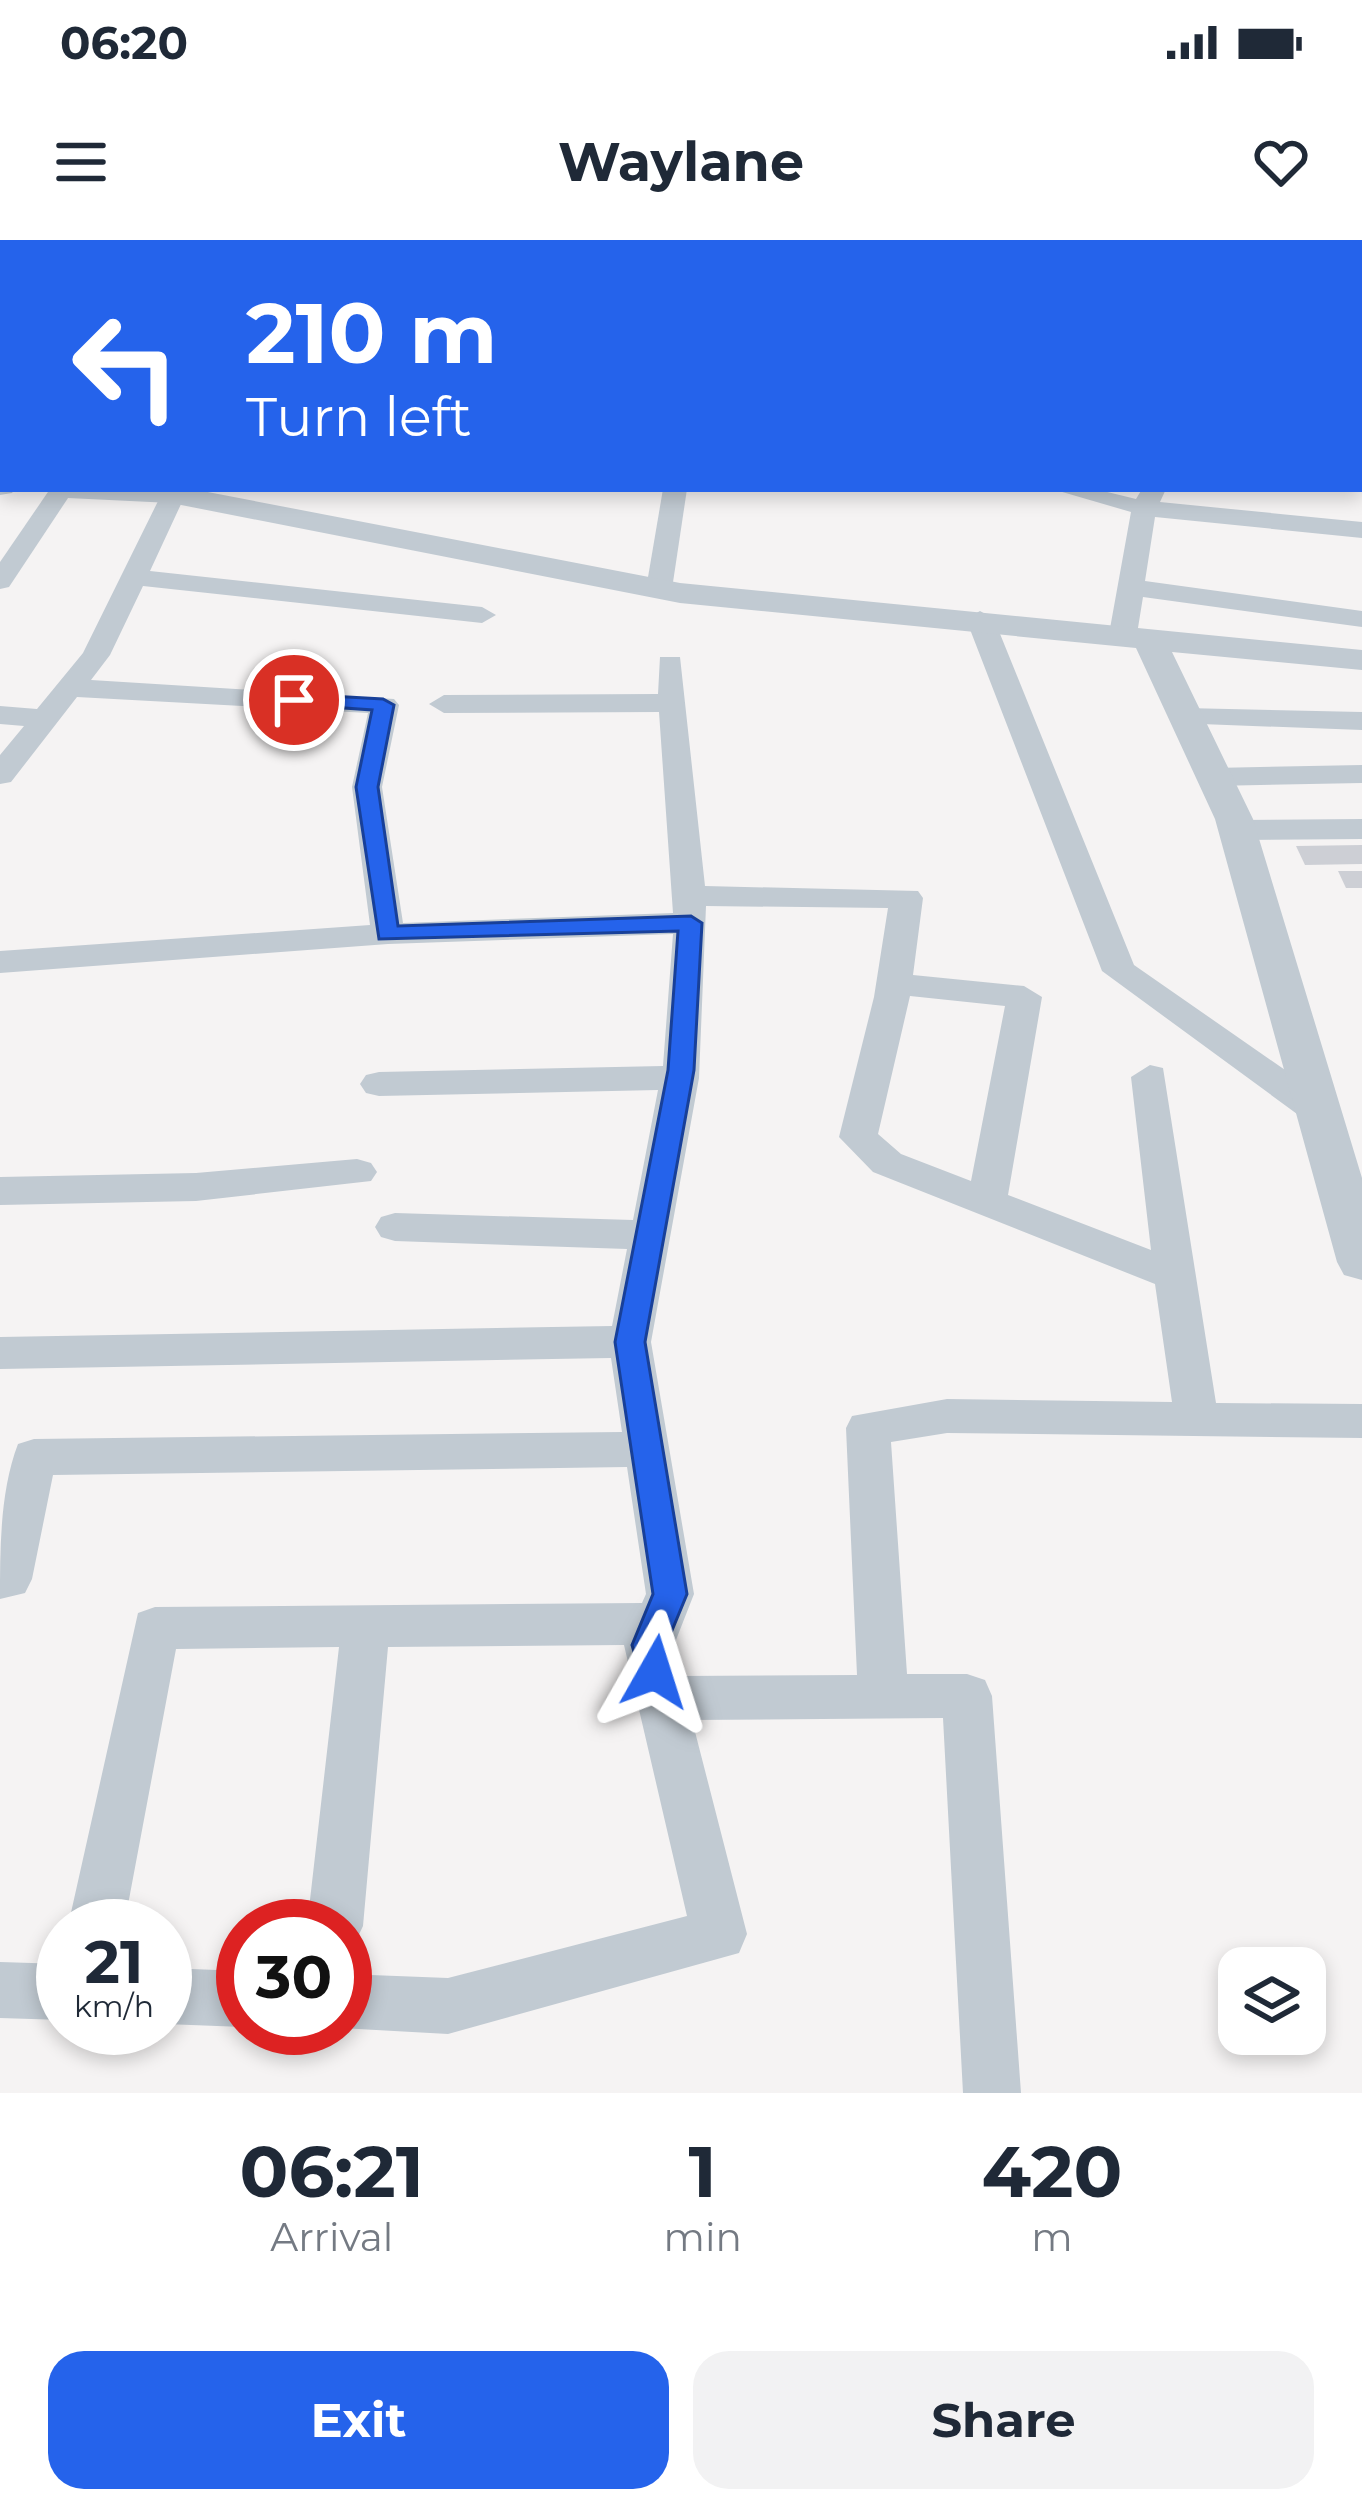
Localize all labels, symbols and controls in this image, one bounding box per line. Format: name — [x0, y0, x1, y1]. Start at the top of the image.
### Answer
text: 06:20 — [60, 15, 188, 70]
icon: menu — [48, 129, 114, 195]
text: Waylane — [558, 129, 804, 195]
icon: heart — [1248, 129, 1314, 195]
text: 210 m — [246, 282, 497, 384]
icon: left — [48, 288, 204, 444]
text: Turn left — [246, 384, 472, 450]
pin — [243, 649, 345, 751]
icon: arrive — [261, 667, 327, 733]
position arrow — [592, 1609, 718, 1735]
speed limit sign: 30 — [216, 1899, 372, 2055]
text: 21 — [85, 1925, 143, 1998]
map controls — [1218, 1947, 1326, 2055]
button: layers — [1218, 1947, 1326, 2055]
text: km/h — [74, 1988, 154, 2025]
text: 06:21 — [240, 2127, 424, 2215]
text: 1 — [689, 2127, 717, 2215]
text: 420 — [981, 2127, 1122, 2215]
text: Arrival — [270, 2213, 393, 2261]
text: min — [664, 2213, 742, 2261]
text: m — [1031, 2213, 1073, 2261]
button: Exit — [48, 2351, 669, 2489]
button: Share — [693, 2351, 1314, 2489]

